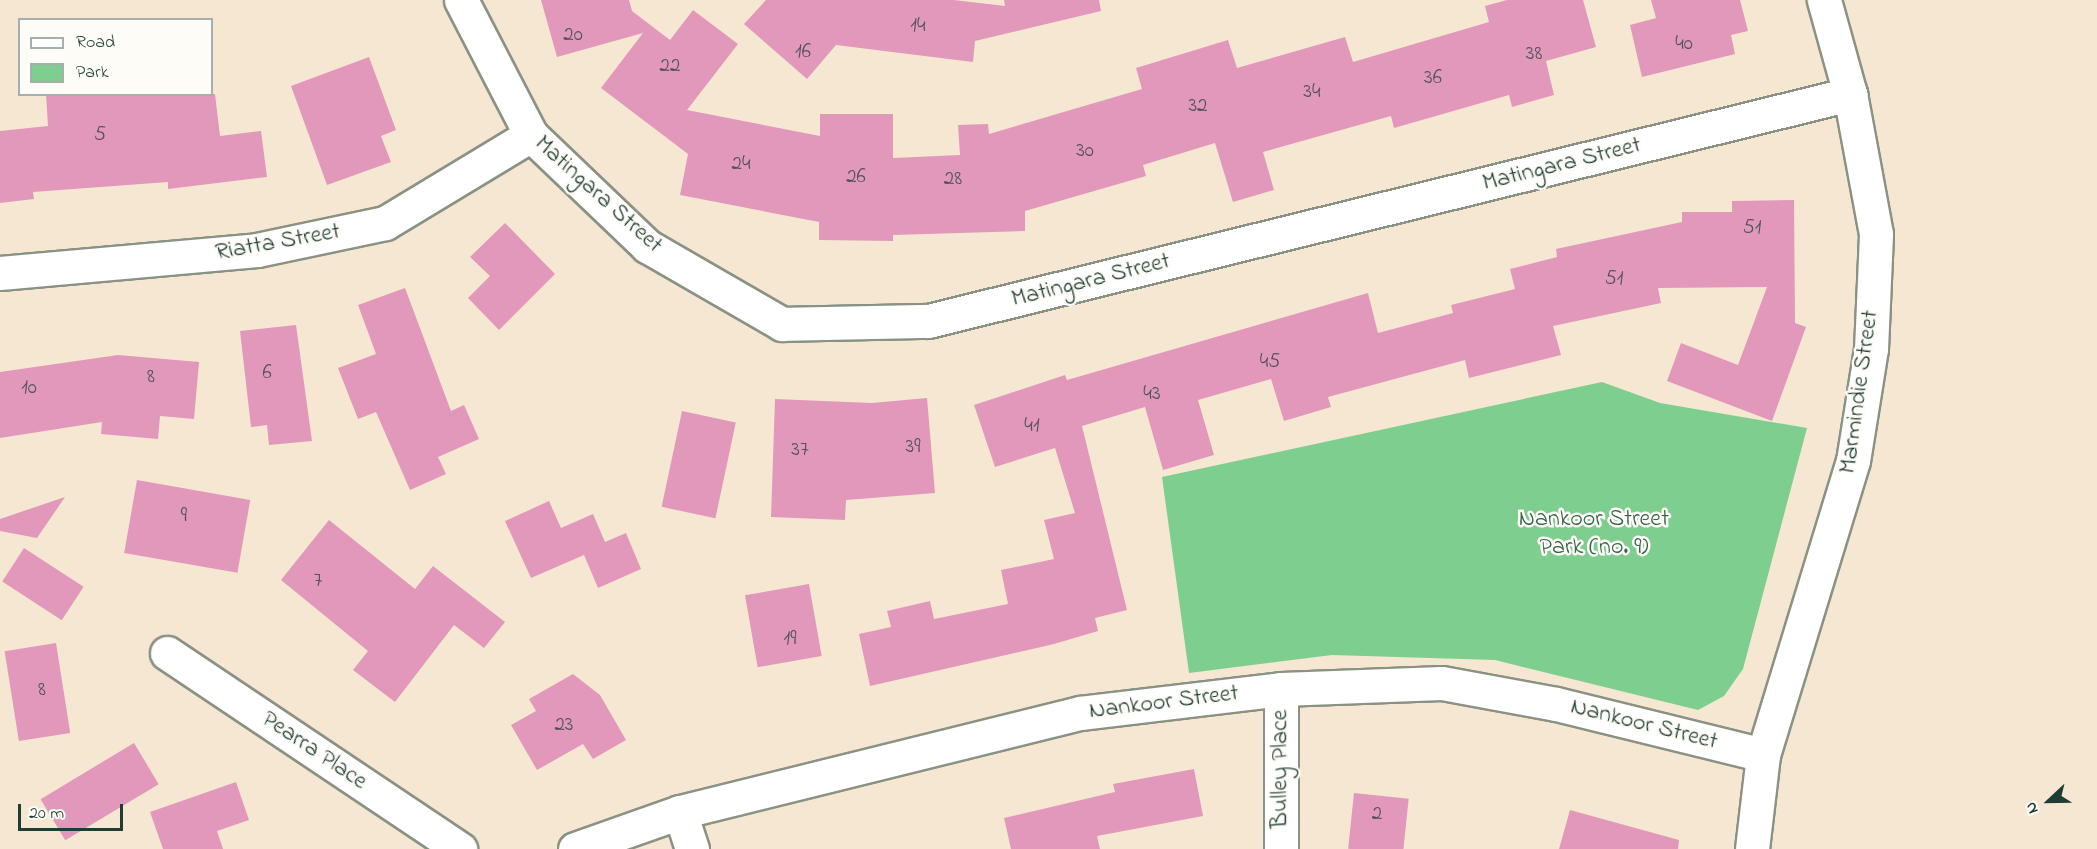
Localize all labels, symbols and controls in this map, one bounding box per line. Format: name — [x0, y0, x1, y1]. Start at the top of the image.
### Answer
house number: 14 — [910, 13, 926, 39]
legend — [18, 18, 213, 96]
house number: 20 — [563, 22, 583, 48]
text: Road — [76, 30, 115, 56]
house number: 40 — [1675, 31, 1693, 57]
house number: 16 — [795, 39, 811, 65]
house number: 38 — [1526, 41, 1542, 67]
house number: 22 — [660, 53, 680, 79]
text: Park — [76, 60, 109, 86]
house number: 36 — [1424, 65, 1442, 91]
house number: 34 — [1303, 79, 1321, 105]
house number: 32 — [1188, 93, 1208, 119]
house number: 5 — [94, 122, 106, 148]
street label: Matingara Street — [528, 130, 668, 260]
street label: Matingara Street — [1480, 131, 1644, 199]
house number: 30 — [1076, 138, 1094, 164]
house number: 24 — [731, 151, 751, 177]
house number: 26 — [846, 164, 866, 190]
house number: 28 — [944, 166, 962, 192]
house number: 51 — [1743, 215, 1761, 241]
street label: Riatta Street — [213, 218, 343, 268]
street label: Matingara Street — [1009, 247, 1173, 315]
house number: 51 — [1605, 266, 1623, 292]
street label: Marmindie Street — [1834, 308, 1886, 476]
house number: 45 — [1260, 349, 1280, 375]
house number: 6 — [262, 360, 272, 386]
house number: 8 — [147, 364, 155, 390]
house number: 10 — [21, 375, 37, 401]
house number: 43 — [1143, 381, 1161, 407]
house number: 41 — [1024, 413, 1040, 439]
house number: 39 — [906, 434, 920, 460]
house number: 37 — [791, 437, 809, 463]
house number: 9 — [181, 503, 187, 529]
park label: Nankoor Street Park (no. 9) — [1519, 506, 1669, 562]
house number: 7 — [314, 568, 322, 594]
house number: 19 — [784, 626, 796, 652]
house number: 8 — [38, 677, 46, 703]
street label: Nankoor Street — [1088, 680, 1240, 726]
street label: Nankoor Street — [1568, 693, 1720, 757]
street label: Pearra Place — [256, 705, 372, 797]
street label: Bulley Place — [1267, 710, 1295, 828]
house number: 23 — [554, 712, 574, 738]
north arrow — [2019, 771, 2079, 831]
scale bar — [21, 792, 126, 830]
text: N — [2019, 798, 2045, 817]
text: 20 m — [29, 801, 64, 827]
house number: 2 — [1372, 801, 1382, 827]

